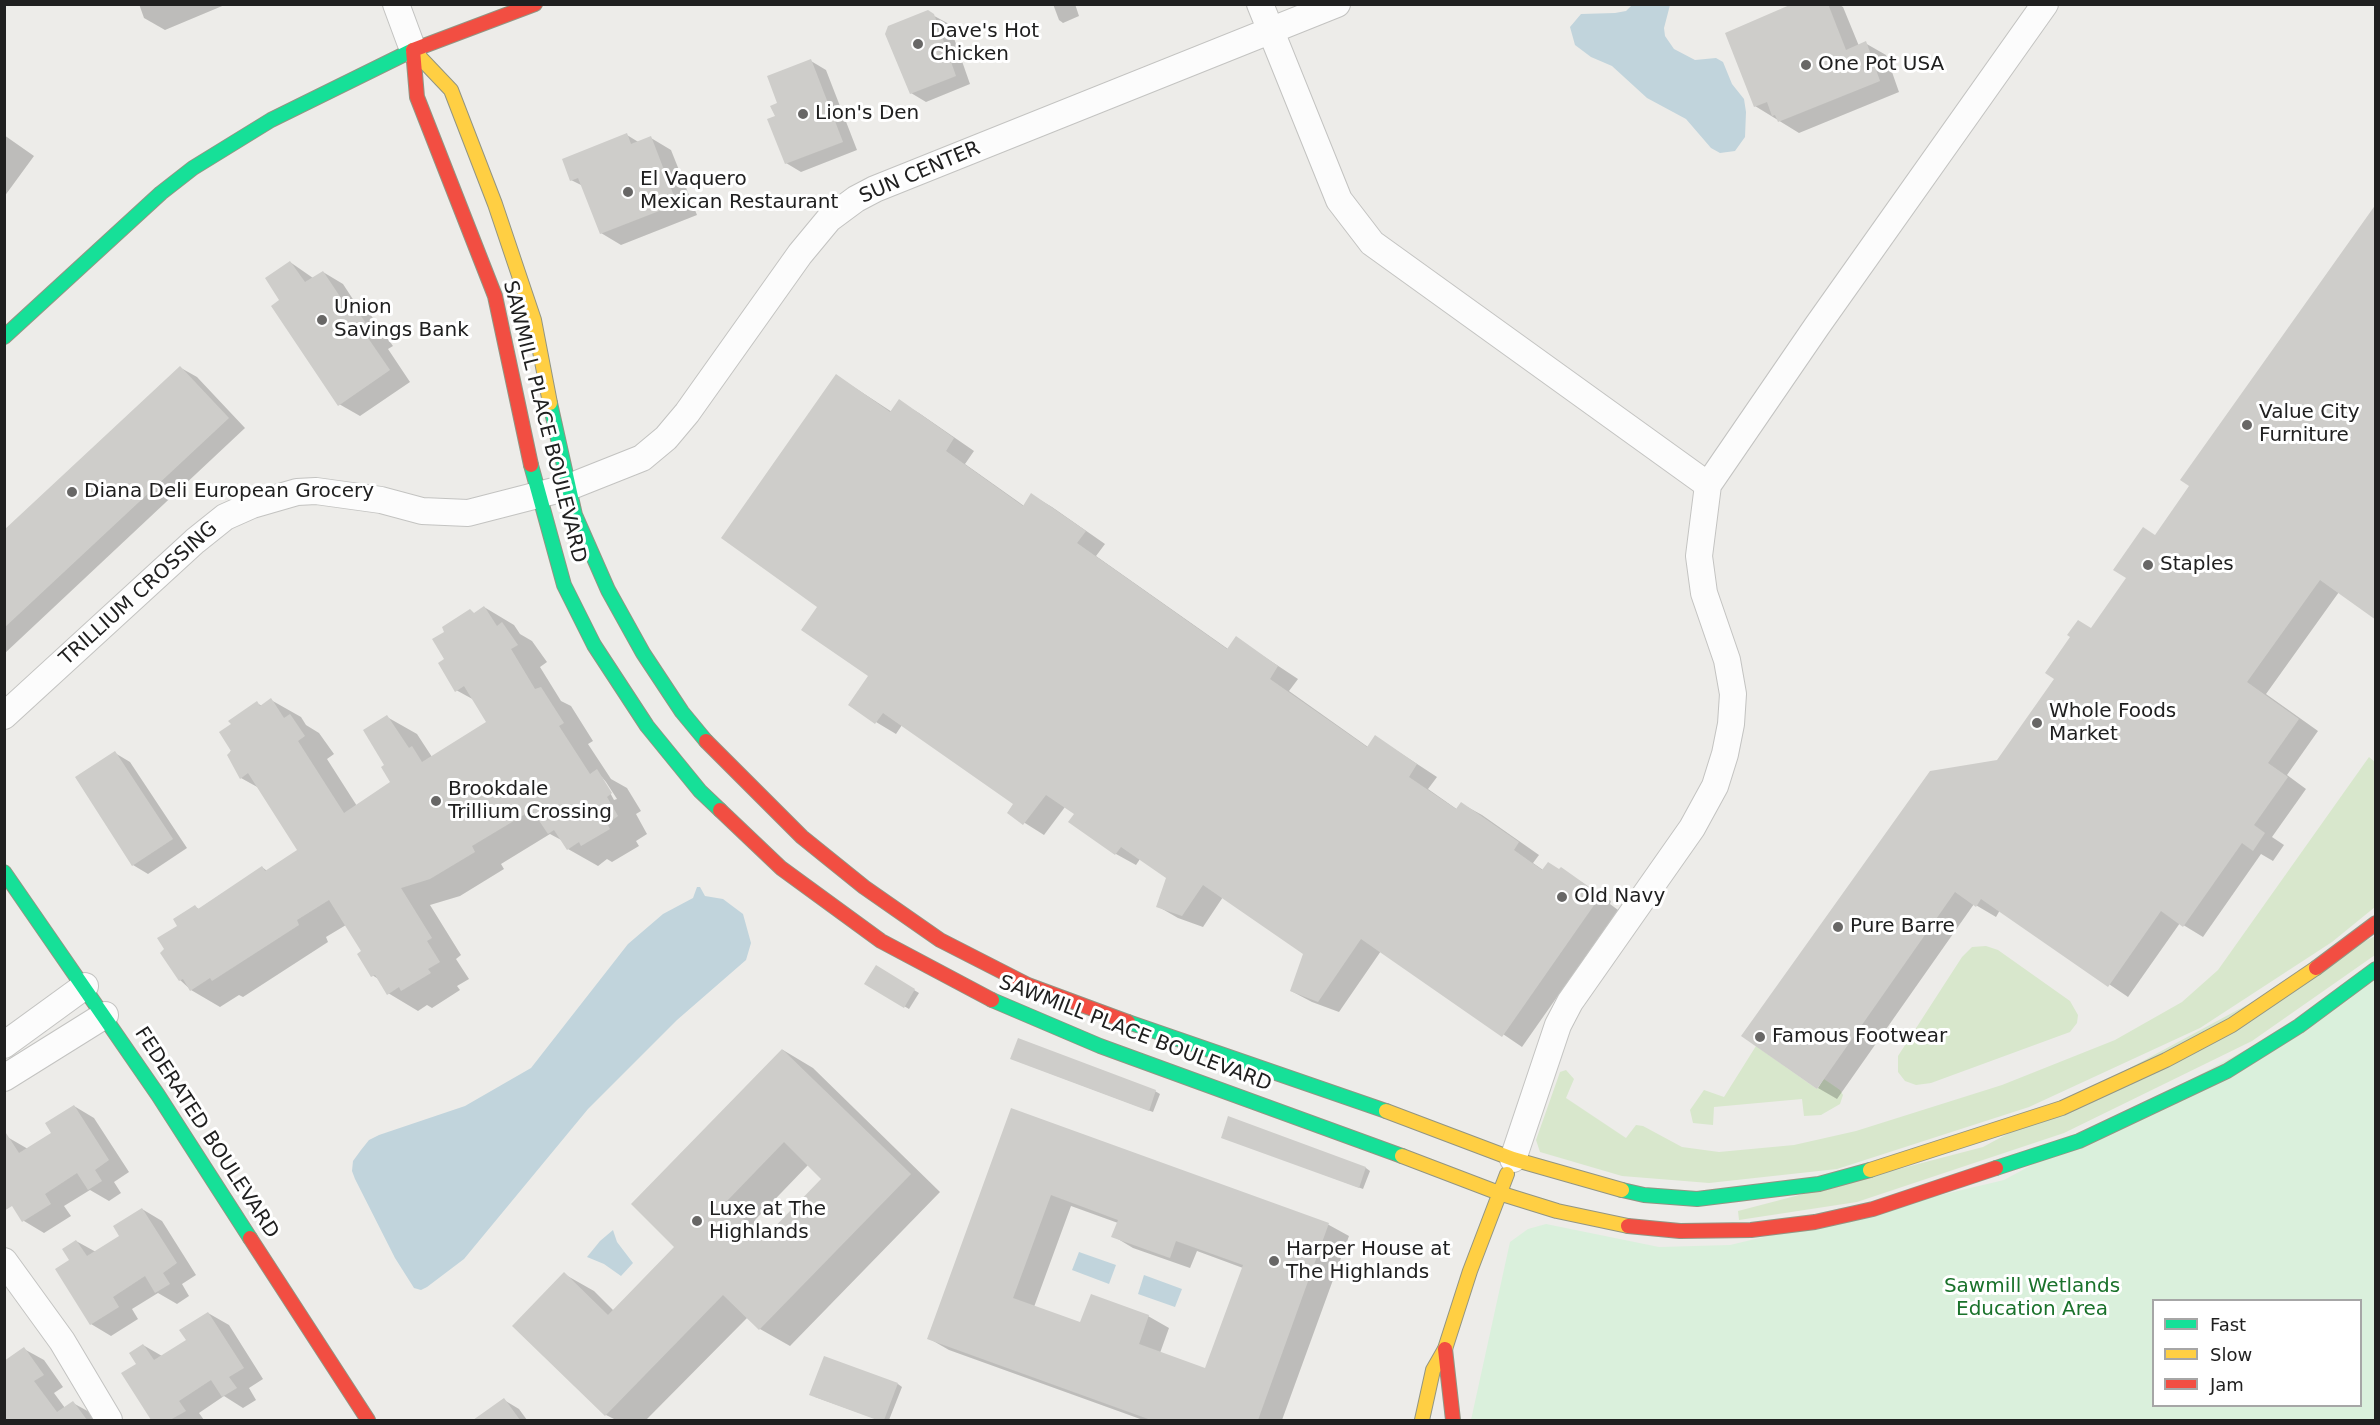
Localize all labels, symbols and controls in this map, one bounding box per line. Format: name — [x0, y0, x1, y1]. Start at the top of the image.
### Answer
place label: Dave's Hot Chicken — [930, 20, 1039, 67]
marker: Dave's Hot Chicken — [911, 37, 925, 51]
place label: One Pot USA — [1818, 53, 1944, 77]
marker: One Pot USA — [1799, 58, 1813, 72]
place label: Lion's Den — [815, 102, 919, 126]
marker: Lion's Den — [796, 107, 810, 121]
street label: SUN CENTER — [856, 137, 984, 209]
place label: El Vaquero Mexican Restaurant — [640, 168, 838, 215]
marker: El Vaquero Mexican Restaurant — [621, 185, 635, 199]
street label: SAWMILL PLACE BOULEVARD — [497, 278, 591, 566]
place label: Union Savings Bank — [334, 296, 469, 343]
marker: Union Savings Bank — [315, 313, 329, 327]
place label: Value City Furniture — [2259, 401, 2359, 448]
marker: Value City Furniture — [2240, 418, 2254, 432]
place label: Diana Deli European Grocery — [84, 480, 374, 504]
marker: Diana Deli European Grocery — [65, 485, 79, 499]
street label: TRILLIUM CROSSING — [55, 517, 223, 671]
place label: Staples — [2160, 553, 2234, 577]
marker: Staples — [2141, 558, 2155, 572]
place label: Whole Foods Market — [2049, 700, 2176, 747]
marker: Whole Foods Market — [2030, 716, 2044, 730]
place label: Brookdale Trillium Crossing — [448, 778, 612, 825]
marker: Brookdale Trillium Crossing — [429, 794, 443, 808]
place label: Old Navy — [1574, 885, 1665, 909]
marker: Old Navy — [1555, 890, 1569, 904]
place label: Pure Barre — [1850, 915, 1955, 939]
marker: Pure Barre — [1831, 920, 1845, 934]
street label: SAWMILL PLACE BOULEVARD — [995, 971, 1275, 1097]
street label: FEDERATED BOULEVARD — [129, 1023, 283, 1243]
place label: Famous Footwear — [1772, 1025, 1947, 1049]
marker: Famous Footwear — [1753, 1030, 1767, 1044]
place label: Luxe at The Highlands — [709, 1198, 826, 1245]
marker: Luxe at The Highlands — [690, 1214, 704, 1228]
place label: Harper House at The Highlands — [1286, 1238, 1450, 1285]
marker: Harper House at The Highlands — [1267, 1254, 1281, 1268]
park label: Sawmill Wetlands Education Area — [1944, 1275, 2120, 1322]
legend — [2152, 1299, 2362, 1407]
text: Fast — [2210, 1314, 2246, 1335]
text: Slow — [2210, 1344, 2252, 1365]
text: Jam — [2210, 1374, 2244, 1395]

